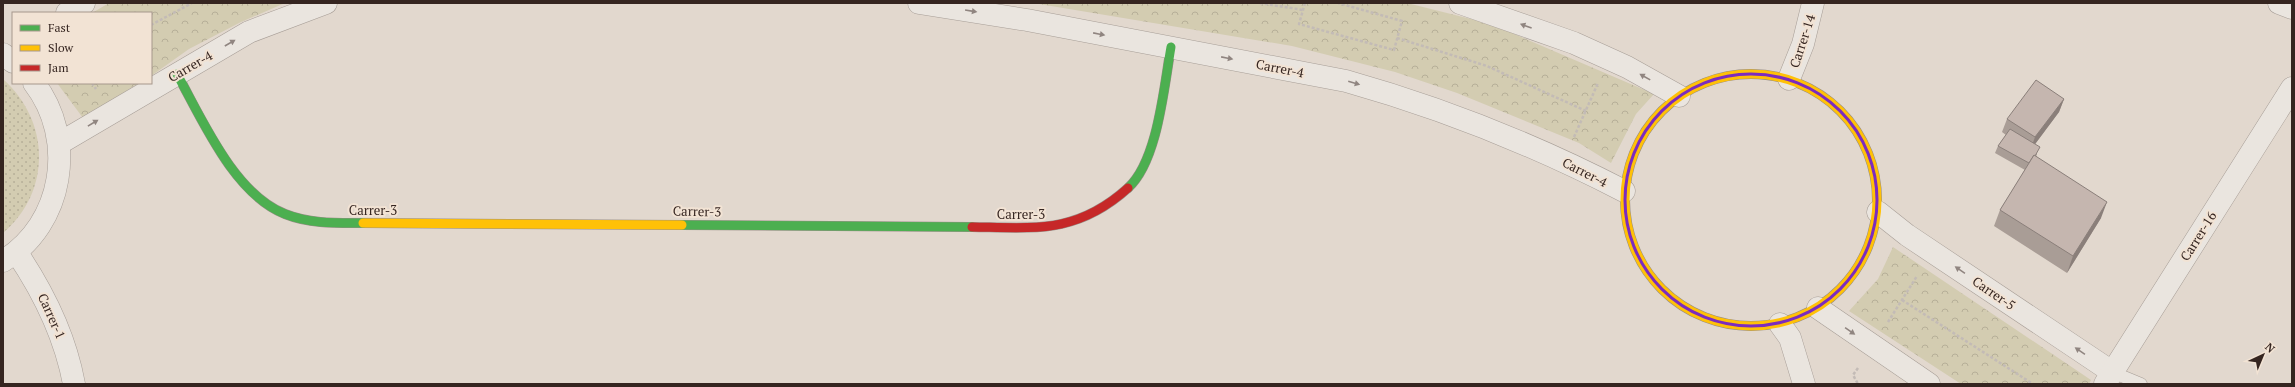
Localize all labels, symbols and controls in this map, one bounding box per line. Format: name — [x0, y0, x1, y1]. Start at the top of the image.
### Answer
one-way arrow — [965, 8, 977, 14]
legend — [12, 12, 152, 84]
street label: Carrer-14 — [1785, 12, 1819, 70]
text: Fast — [48, 20, 71, 35]
one-way arrow — [1519, 22, 1531, 28]
one-way arrow — [1093, 31, 1105, 37]
text: Slow — [48, 40, 74, 55]
one-way arrow — [224, 40, 236, 47]
street label: Carrer-4 — [165, 46, 216, 86]
one-way arrow — [1221, 55, 1233, 61]
street label: Carrer-4 — [1255, 55, 1306, 81]
text: Jam — [48, 60, 69, 75]
one-way arrow — [1639, 73, 1651, 80]
one-way arrow — [1349, 80, 1361, 86]
one-way arrow — [88, 119, 98, 127]
street label: Carrer-4 — [1559, 153, 1611, 191]
street label: Carrer-3 — [349, 201, 397, 219]
street label: Carrer-3 — [673, 202, 721, 220]
street label: Carrer-3 — [997, 205, 1045, 223]
street label: Carrer-16 — [2176, 208, 2220, 264]
one-way arrow — [1955, 266, 1965, 274]
street label: Carrer-5 — [1969, 272, 2019, 314]
street label: Carrer-1 — [34, 290, 70, 342]
one-way arrow — [1845, 327, 1855, 335]
north arrow — [2243, 335, 2283, 375]
text: N — [2262, 340, 2278, 356]
one-way arrow — [2075, 347, 2085, 355]

